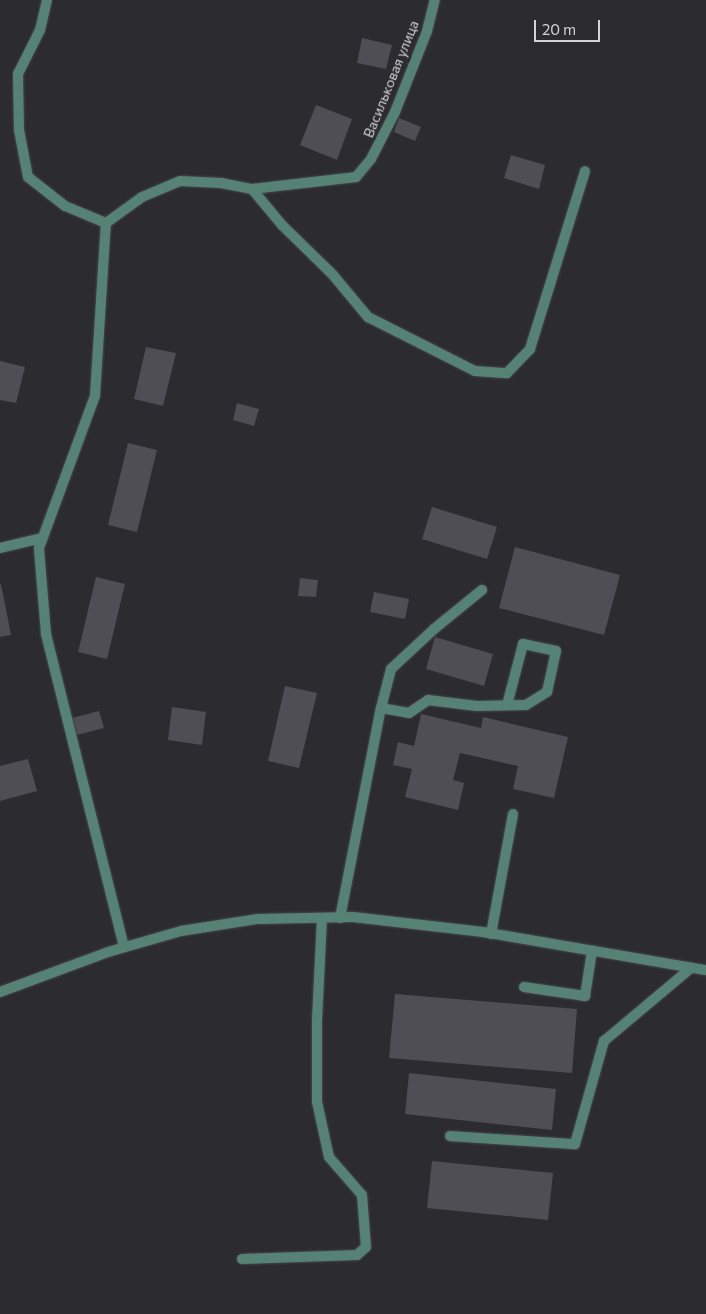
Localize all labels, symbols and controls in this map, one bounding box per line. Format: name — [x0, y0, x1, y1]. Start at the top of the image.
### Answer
scale bar — [536, 10, 602, 42]
street label: Васильковая улица — [360, 18, 422, 140]
text: 20 m — [542, 20, 576, 38]

